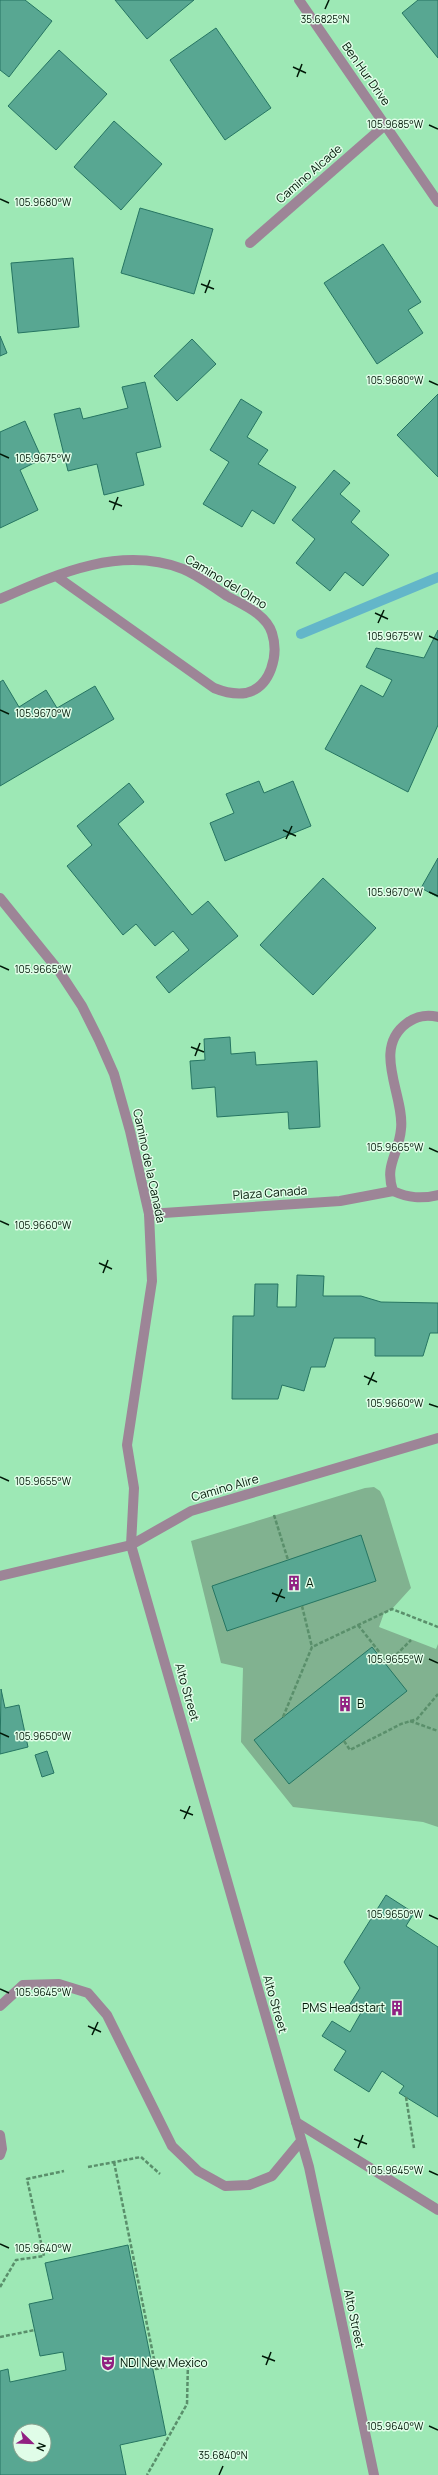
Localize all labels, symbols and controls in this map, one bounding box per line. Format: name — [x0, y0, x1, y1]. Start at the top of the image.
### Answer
text: 35.6825°N — [301, 12, 349, 26]
street label: Ben Hur Drive — [338, 39, 395, 109]
text: 105.9685°W — [367, 117, 424, 131]
street label: Camino Alcade — [272, 140, 345, 207]
text: 105.9680°W — [15, 195, 72, 209]
text: 105.9680°W — [367, 373, 424, 387]
text: 105.9675°W — [15, 451, 71, 465]
street label: Camino del Olmo — [182, 550, 270, 613]
text: 105.9675°W — [367, 629, 423, 643]
text: 105.9670°W — [15, 706, 71, 720]
text: 105.9670°W — [367, 885, 423, 899]
text: 105.9665°W — [15, 962, 72, 976]
street label: Camino de la Canada — [129, 1107, 170, 1224]
text: 105.9665°W — [367, 1140, 424, 1154]
street label: Plaza Canada — [232, 1181, 308, 1204]
text: 105.9660°W — [15, 1218, 72, 1232]
text: 105.9660°W — [367, 1396, 424, 1410]
street label: Camino Alire — [189, 1470, 260, 1505]
text: 105.9655°W — [15, 1474, 72, 1488]
building icon: A — [285, 1574, 303, 1592]
place label: A — [306, 1574, 314, 1591]
text: 105.9655°W — [367, 1652, 424, 1666]
street label: Alto Street — [171, 1661, 204, 1723]
building icon: B — [336, 1695, 354, 1713]
place label: B — [357, 1695, 364, 1712]
text: 105.9650°W — [15, 1729, 72, 1743]
text: 105.9650°W — [367, 1907, 424, 1921]
street label: Alto Street — [259, 1973, 292, 2035]
text: 105.9645°W — [15, 1985, 72, 1999]
place label: PMS Headstart — [302, 1999, 385, 2016]
building icon: PMS Headstart — [388, 1999, 406, 2017]
text: 105.9645°W — [367, 2163, 424, 2177]
text: 105.9640°W — [15, 2241, 72, 2255]
street label: Alto Street — [340, 2288, 369, 2350]
theatre icon: NDI New Mexico — [99, 2354, 117, 2372]
place label: NDI New Mexico — [120, 2354, 208, 2371]
text: 105.9640°W — [367, 2419, 424, 2433]
north arrow — [12, 2423, 52, 2463]
text: N — [33, 2441, 50, 2454]
text: 35.6840°N — [198, 2448, 248, 2462]

